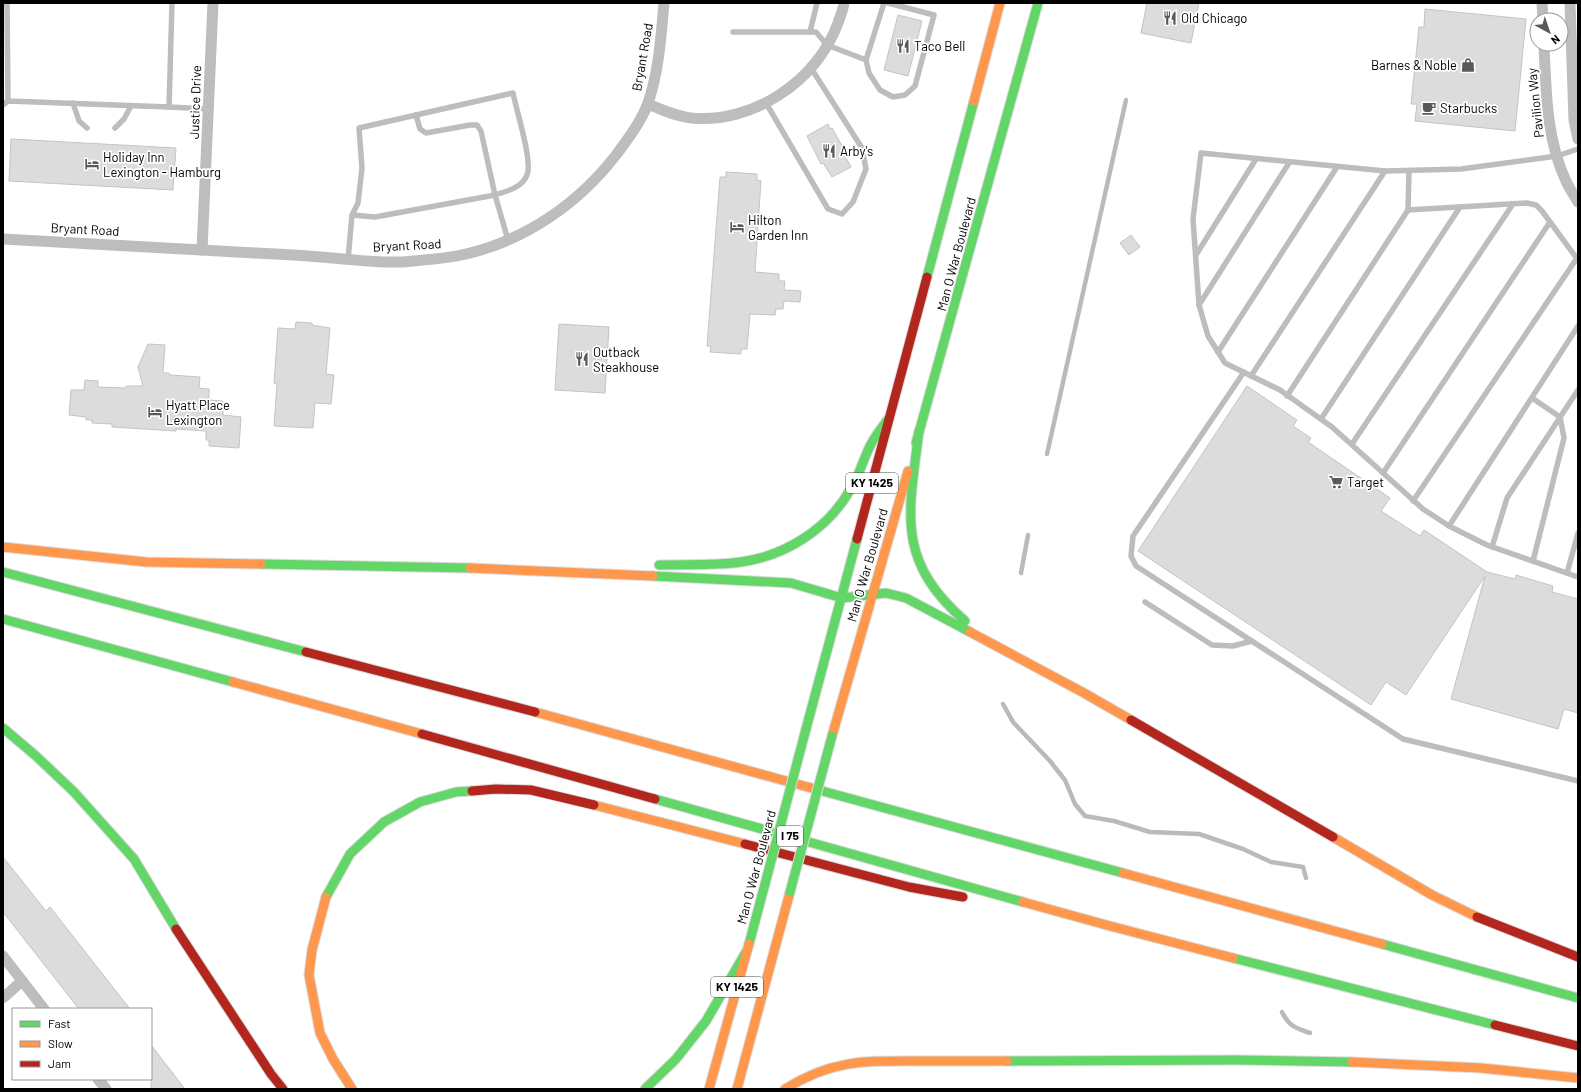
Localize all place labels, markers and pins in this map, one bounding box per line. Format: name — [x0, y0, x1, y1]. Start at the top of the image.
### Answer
restaurant icon: Old Chicago — [1162, 10, 1178, 26]
place label: Old Chicago — [1181, 10, 1247, 26]
restaurant icon: Taco Bell — [895, 38, 911, 54]
place label: Taco Bell — [914, 38, 965, 54]
place label: Barnes & Noble — [1371, 57, 1457, 73]
shop icon: Barnes & Noble — [1460, 57, 1476, 73]
cafe icon: Starbucks — [1421, 100, 1437, 116]
place label: Starbucks — [1440, 100, 1497, 116]
restaurant icon: Arby's — [821, 143, 837, 159]
place label: Arby's — [840, 143, 873, 159]
place label: Holiday Inn Lexington - Hamburg — [103, 149, 221, 180]
hotel icon: Holiday Inn Lexington - Hamburg — [84, 156, 100, 172]
place label: Hilton Garden Inn — [748, 212, 808, 243]
hotel icon: Hilton Garden Inn — [729, 219, 745, 235]
place label: Outback Steakhouse — [593, 344, 659, 375]
restaurant icon: Outback Steakhouse — [574, 351, 590, 367]
place label: Hyatt Place Lexington — [166, 397, 230, 428]
hotel icon: Hyatt Place Lexington — [147, 404, 163, 420]
supermarket icon: Target — [1328, 474, 1344, 490]
place label: Target — [1347, 474, 1384, 490]

